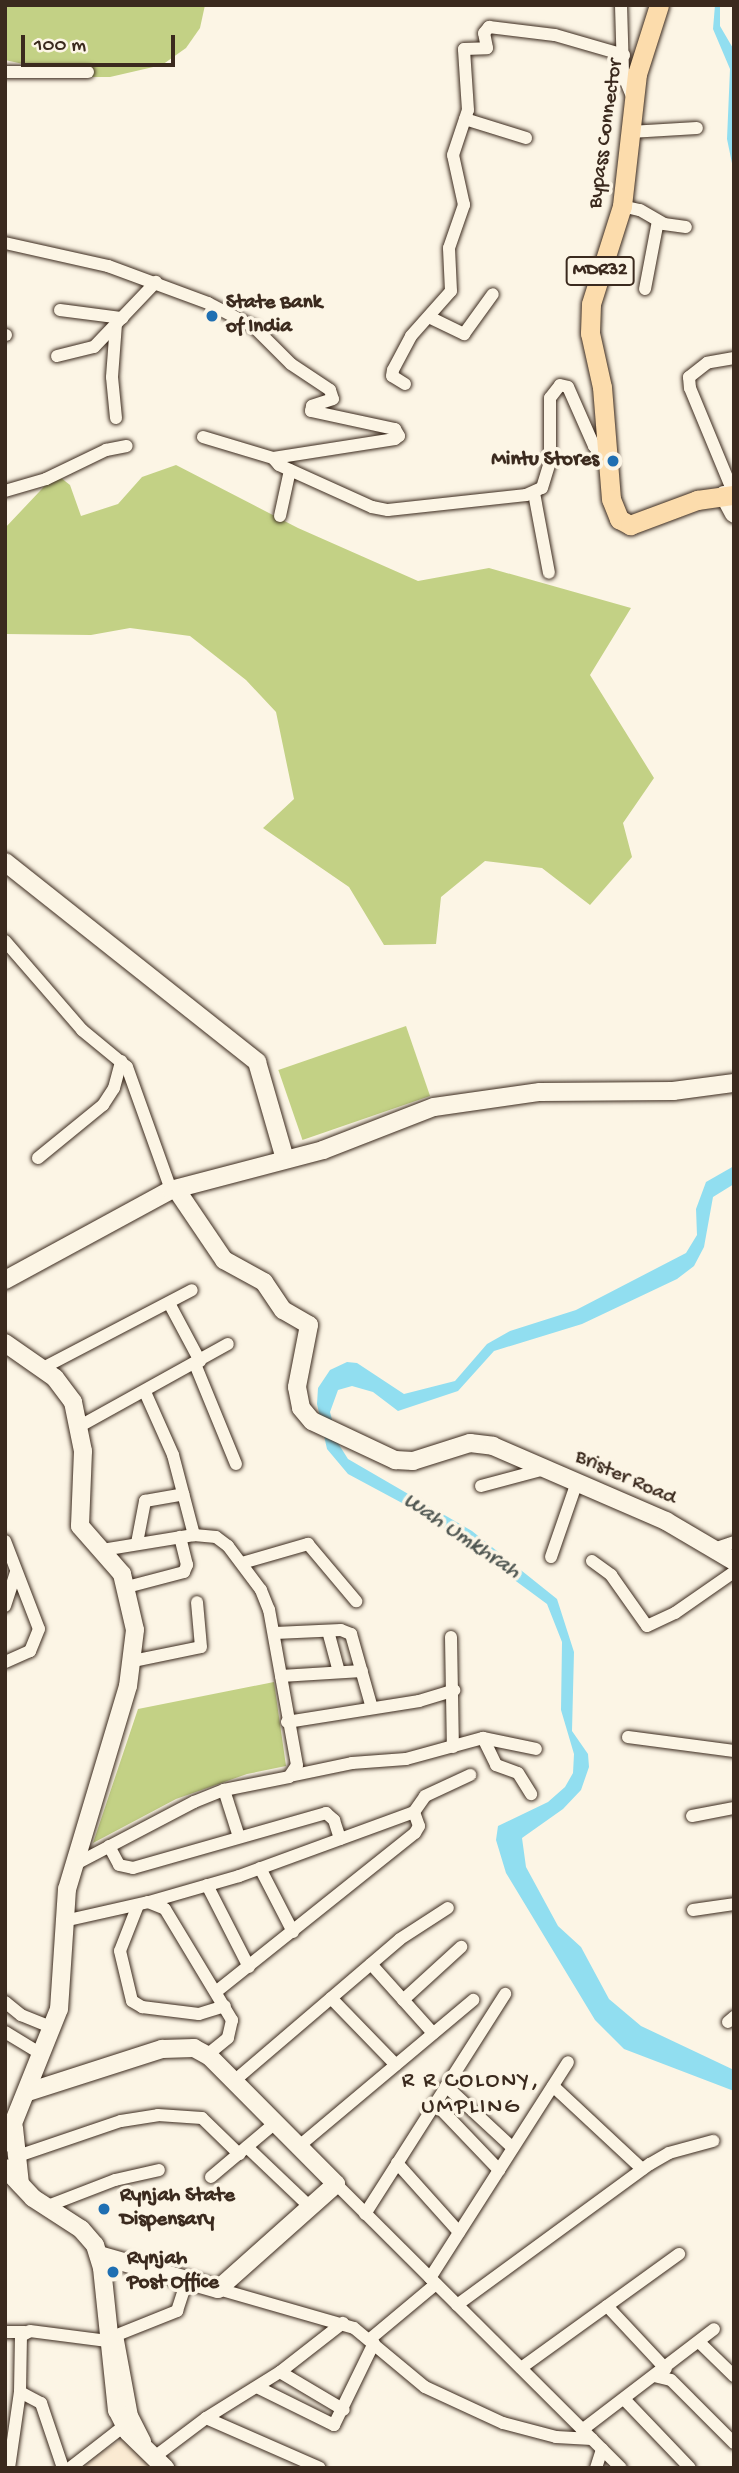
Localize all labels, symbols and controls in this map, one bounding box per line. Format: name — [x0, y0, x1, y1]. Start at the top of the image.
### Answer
scale bar — [24, 21, 178, 65]
text: 100 m — [34, 34, 86, 59]
street label: Bypass Connector — [584, 58, 630, 210]
road number: MDR32 — [565, 256, 635, 286]
place label: State Bank of India — [226, 291, 322, 341]
marker: State Bank of India — [204, 308, 220, 324]
place label: Mintu Stores — [491, 448, 599, 474]
marker: Mintu Stores — [605, 453, 621, 469]
street label: Brister Road — [570, 1445, 680, 1513]
water label: Wah Umkhrah — [397, 1488, 525, 1586]
district label: R R COLONY, UMPLING — [403, 2068, 539, 2122]
place label: Rynjah State Dispensary — [120, 2184, 235, 2234]
marker: Rynjah State Dispensary — [94, 2199, 114, 2219]
place label: Rynjah Post Office — [127, 2247, 219, 2297]
marker: Rynjah Post Office — [105, 2264, 121, 2280]

